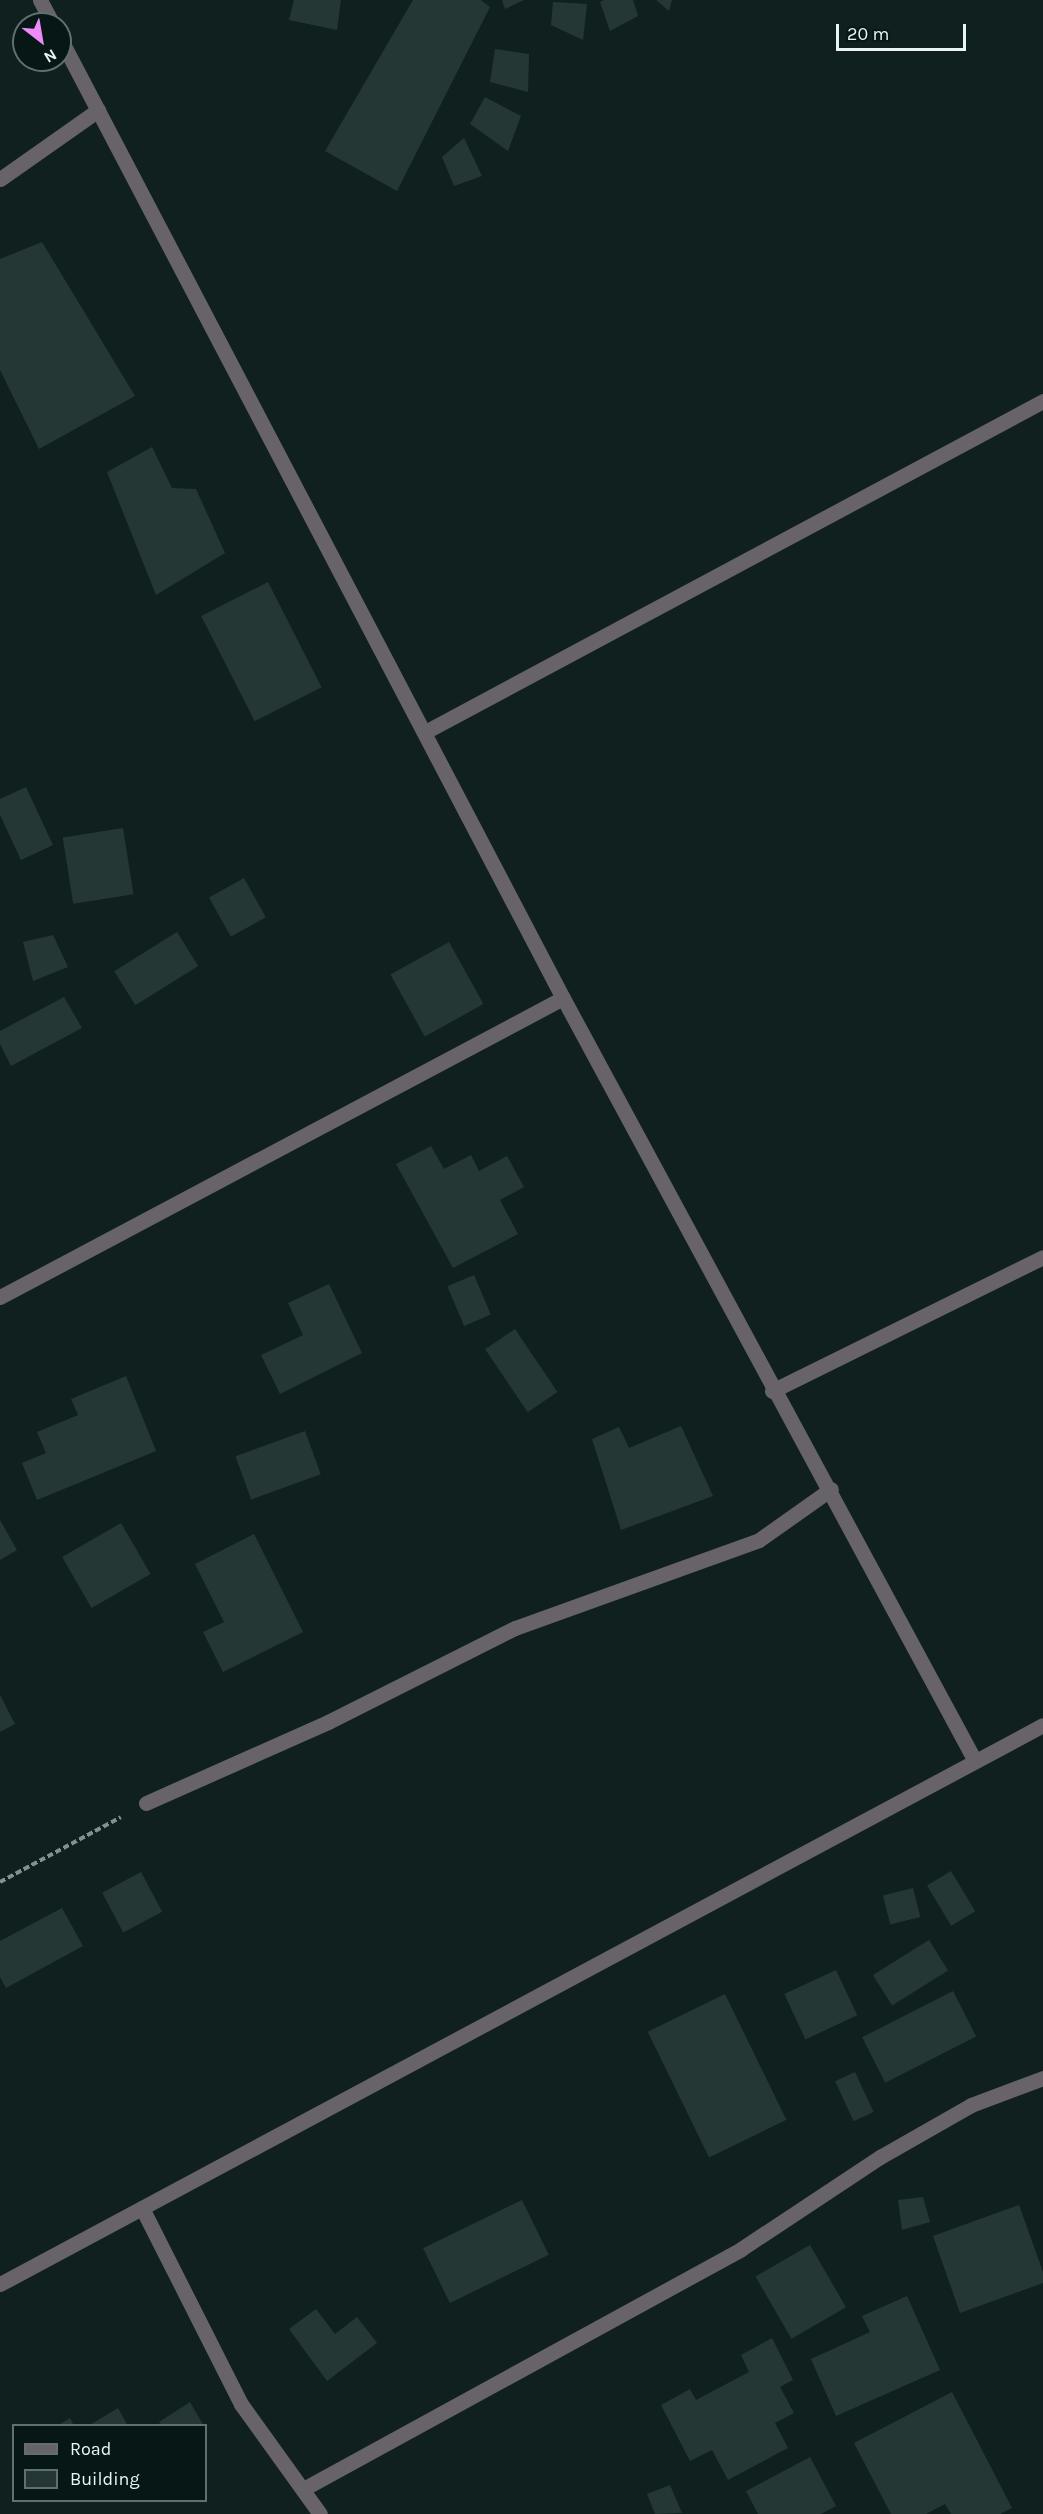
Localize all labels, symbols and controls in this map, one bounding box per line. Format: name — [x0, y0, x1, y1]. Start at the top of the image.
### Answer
north arrow — [12, 12, 72, 72]
scale bar — [839, 12, 970, 50]
text: 20 m — [847, 23, 889, 45]
text: N — [41, 45, 60, 67]
legend — [12, 2424, 207, 2502]
text: Road — [70, 2438, 111, 2460]
text: Building — [70, 2468, 140, 2490]

